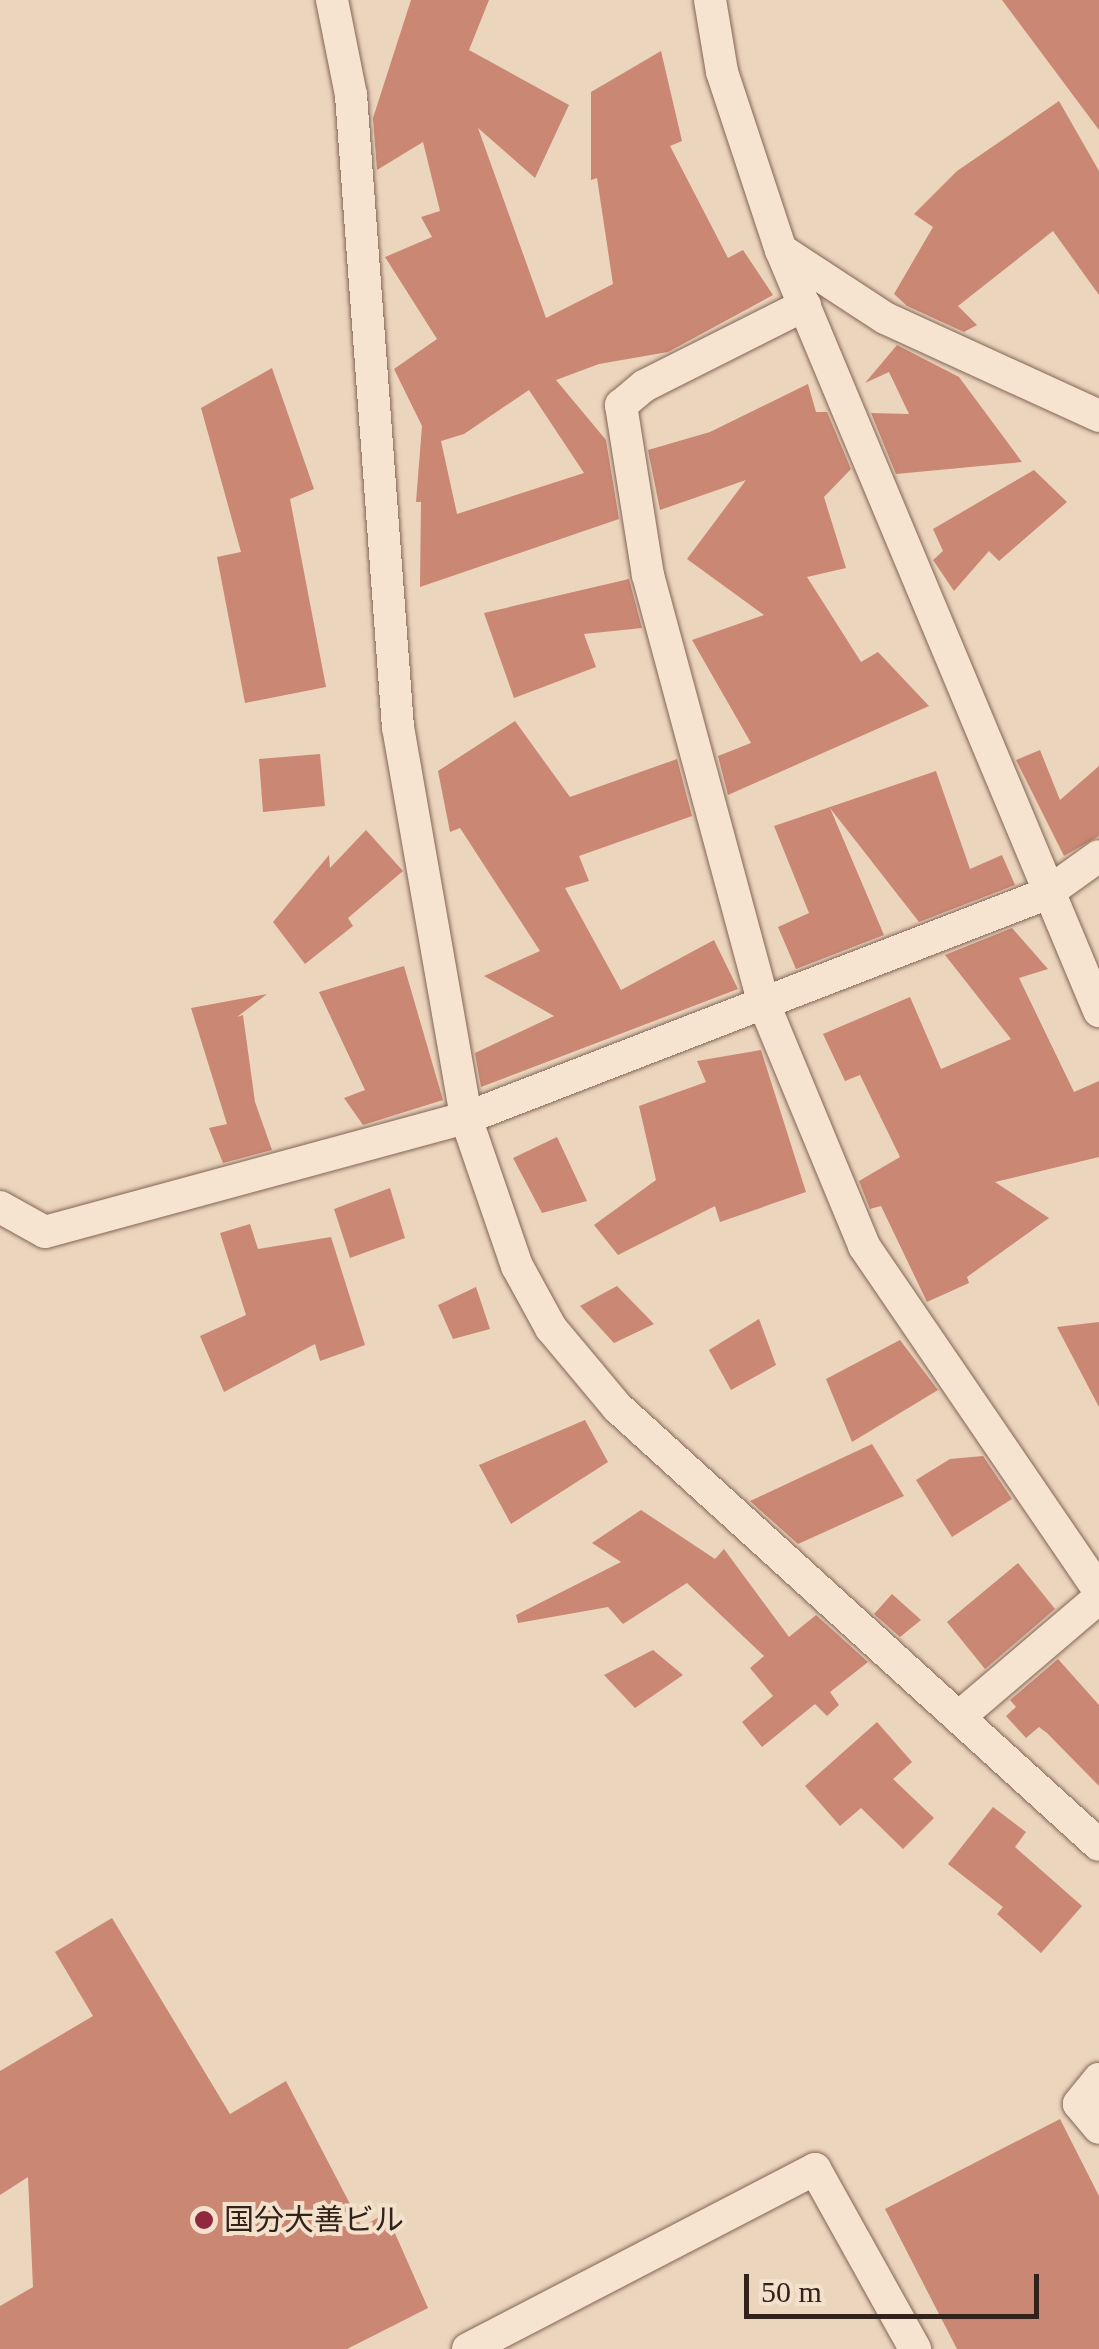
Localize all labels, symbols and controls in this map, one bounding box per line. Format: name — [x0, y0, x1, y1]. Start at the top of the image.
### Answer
place label: 国分大善ビル — [224, 2202, 404, 2238]
marker: 国分大善ビル — [193, 2209, 215, 2231]
scale bar — [749, 2254, 1044, 2316]
text: 50 m — [761, 2275, 822, 2308]

